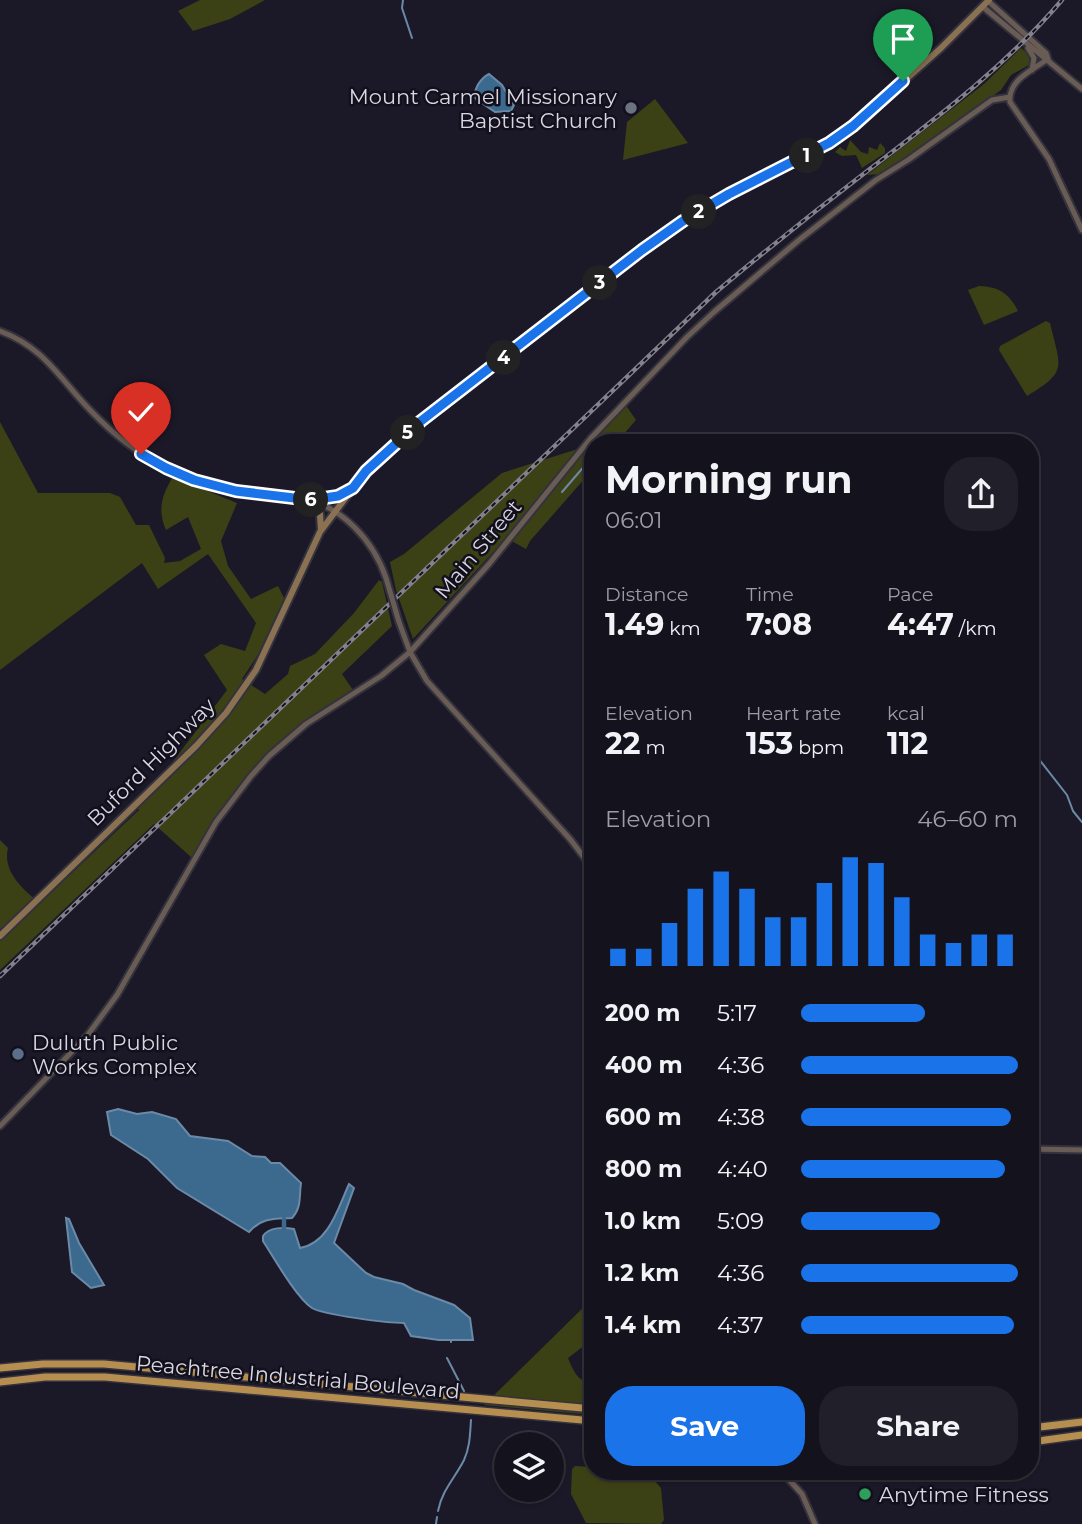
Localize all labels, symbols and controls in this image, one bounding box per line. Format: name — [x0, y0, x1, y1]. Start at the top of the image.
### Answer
pin — [873, 9, 933, 81]
icon: arrive — [884, 20, 922, 58]
place label: Mount Carmel Missionary Baptist Church — [349, 84, 618, 133]
marker: Mount Carmel Missionary Baptist Church — [623, 100, 639, 116]
pin: 1 — [790, 138, 824, 174]
text: 1 — [803, 144, 810, 167]
pin: 2 — [682, 194, 716, 230]
text: 2 — [693, 200, 704, 223]
pin: 3 — [582, 266, 618, 300]
text: 3 — [594, 271, 605, 294]
pin: 4 — [486, 340, 522, 376]
text: 4 — [497, 346, 510, 369]
pin — [111, 382, 171, 454]
icon: check — [122, 393, 160, 431]
pin: 5 — [390, 416, 426, 450]
text: 5 — [402, 421, 413, 444]
text: Morning run — [605, 456, 853, 503]
button: share — [944, 457, 1018, 531]
pin: 6 — [294, 482, 328, 518]
text: 6 — [304, 488, 317, 511]
street label: Main Street — [429, 495, 527, 603]
text: 06:01 — [605, 506, 663, 534]
text: Distance — [605, 583, 688, 606]
text: Time — [746, 583, 794, 606]
text: Pace — [887, 583, 934, 606]
text: 1.49 — [605, 606, 664, 643]
text: 7:08 — [746, 606, 812, 643]
text: 4:47 — [887, 606, 954, 643]
text: km — [664, 617, 701, 640]
text: /km — [954, 617, 997, 640]
street label: Buford Highway — [82, 692, 221, 831]
text: Elevation — [605, 702, 693, 725]
text: Heart rate — [746, 702, 841, 725]
text: kcal — [887, 702, 925, 725]
text: 22 — [605, 725, 640, 762]
text: 153 — [746, 725, 793, 762]
text: 112 — [887, 725, 928, 762]
text: m — [640, 736, 666, 759]
text: bpm — [793, 736, 844, 759]
text: Elevation — [605, 805, 711, 833]
text: 46–60 m — [917, 805, 1018, 833]
text: 200 m — [605, 999, 680, 1027]
text: 5:17 — [717, 999, 757, 1027]
place label: Duluth Public Works Complex — [32, 1030, 197, 1079]
marker: Duluth Public Works Complex — [10, 1046, 26, 1062]
text: 400 m — [605, 1051, 683, 1079]
text: 4:36 — [717, 1051, 764, 1079]
text: 600 m — [605, 1103, 682, 1131]
text: 4:38 — [717, 1103, 765, 1131]
text: 800 m — [605, 1155, 682, 1183]
text: 4:40 — [717, 1155, 768, 1183]
text: 1.0 km — [605, 1207, 681, 1235]
text: 5:09 — [717, 1207, 764, 1235]
text: 1.2 km — [605, 1259, 679, 1287]
text: 4:36 — [717, 1259, 764, 1287]
text: 1.4 km — [605, 1311, 682, 1339]
text: 4:37 — [717, 1311, 763, 1339]
street label: Peachtree Industrial Boulevard — [135, 1350, 461, 1404]
button: Save — [605, 1386, 805, 1466]
button: Share — [819, 1386, 1018, 1466]
map controls — [494, 1432, 564, 1502]
button: layers — [494, 1432, 564, 1502]
place label: Anytime Fitness — [879, 1482, 1049, 1507]
marker: Anytime Fitness — [857, 1486, 873, 1502]

